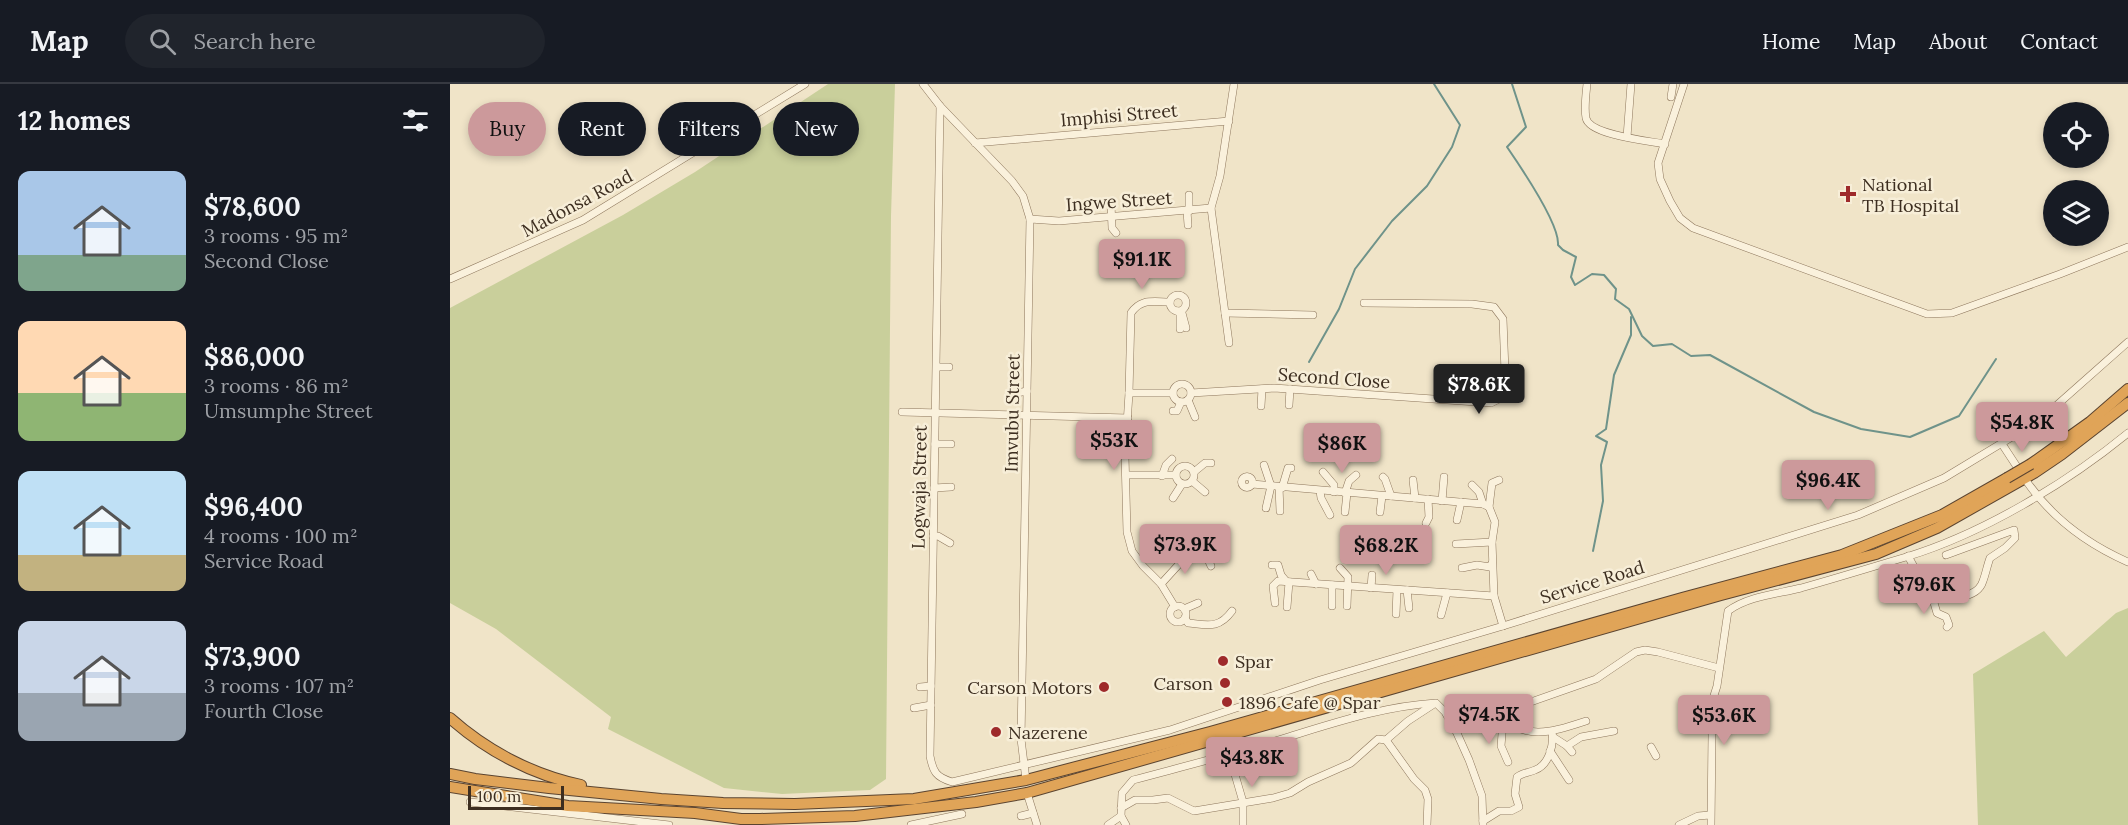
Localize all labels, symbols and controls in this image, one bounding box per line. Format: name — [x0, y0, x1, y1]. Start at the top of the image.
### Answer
search box — [125, 14, 545, 68]
text: Map — [30, 23, 89, 59]
icon: search — [146, 25, 179, 58]
text: Search here — [194, 27, 316, 55]
text: Home — [1762, 28, 1820, 55]
text: Map — [1853, 28, 1896, 55]
text: About — [1929, 28, 1987, 55]
text: Contact — [2020, 28, 2098, 55]
street label: Imphisi Street — [1059, 98, 1179, 132]
chip: Buy — [468, 102, 546, 156]
chip: Rent — [558, 102, 646, 156]
chip: Filters — [658, 102, 761, 156]
chip: New — [773, 102, 859, 156]
map controls — [2043, 102, 2109, 246]
button: locate — [2043, 102, 2109, 168]
text: 12 homes — [18, 104, 131, 137]
icon: filters — [399, 104, 432, 137]
street label: Madonsa Road — [518, 164, 637, 242]
place label: National TB Hospital — [1862, 173, 1959, 217]
button: layers — [2043, 180, 2109, 246]
marker: National TB Hospital — [1839, 185, 1857, 203]
street label: Ingwe Street — [1065, 186, 1173, 216]
text: $78,600 — [204, 190, 301, 223]
icon: home — [66, 195, 138, 267]
text: 3 rooms · 95 m² — [204, 223, 348, 248]
pin: $91.1K — [1093, 239, 1191, 290]
text: $91.1K — [1113, 246, 1171, 271]
text: Second Close — [204, 248, 329, 273]
text: $86,000 — [204, 340, 305, 373]
icon: home — [66, 345, 138, 417]
street label: Imvubu Street — [999, 353, 1025, 473]
street label: Second Close — [1277, 363, 1391, 393]
pin: $78.6K — [1430, 364, 1528, 415]
text: $78.6K — [1448, 371, 1510, 396]
text: 3 rooms · 86 m² — [204, 373, 349, 398]
text: Umsumphe Street — [204, 398, 373, 423]
pin: $54.8K — [1973, 402, 2071, 453]
text: $54.8K — [1990, 409, 2054, 434]
pin: $53K — [1078, 420, 1150, 471]
pin: $86K — [1306, 423, 1378, 474]
street label: Logwaja Street — [906, 425, 932, 549]
text: $53K — [1090, 427, 1138, 452]
text: $86K — [1318, 430, 1366, 455]
pin: $96.4K — [1779, 460, 1877, 511]
text: $96.4K — [1796, 467, 1860, 492]
text: $96,400 — [204, 490, 303, 523]
icon: home — [66, 495, 138, 567]
text: 4 rooms · 100 m² — [204, 523, 358, 548]
pin: $73.9K — [1136, 524, 1234, 575]
pin: $68.2K — [1337, 525, 1435, 576]
text: $73.9K — [1154, 531, 1216, 556]
text: $68.2K — [1354, 532, 1418, 557]
text: Service Road — [204, 548, 324, 573]
street label: Service Road — [1537, 555, 1647, 609]
pin: $79.6K — [1875, 564, 1973, 615]
text: $79.6K — [1893, 571, 1955, 596]
text: $73,900 — [204, 640, 301, 673]
icon: home — [66, 645, 138, 717]
place label: Spar — [1235, 650, 1273, 673]
marker: Spar — [1216, 654, 1230, 668]
place label: Carson — [1154, 672, 1213, 695]
text: 3 rooms · 107 m² — [204, 673, 354, 698]
place label: Carson Motors — [967, 676, 1092, 699]
marker: Carson — [1218, 676, 1232, 690]
marker: Carson Motors — [1097, 680, 1111, 694]
place label: 1896 Cafe @ Spar — [1239, 691, 1381, 714]
pin: $74.5K — [1440, 694, 1538, 745]
marker: 1896 Cafe @ Spar — [1220, 695, 1234, 709]
pin: $53.6K — [1675, 695, 1773, 746]
text: Fourth Close — [204, 698, 323, 723]
text: $74.5K — [1458, 701, 1520, 726]
text: $53.6K — [1692, 702, 1756, 727]
place label: Nazerene — [1008, 721, 1088, 744]
marker: Nazerene — [989, 725, 1003, 739]
pin: $43.8K — [1203, 737, 1301, 788]
text: $43.8K — [1220, 744, 1284, 769]
scale bar — [468, 783, 564, 810]
text: 100 m — [477, 786, 521, 806]

